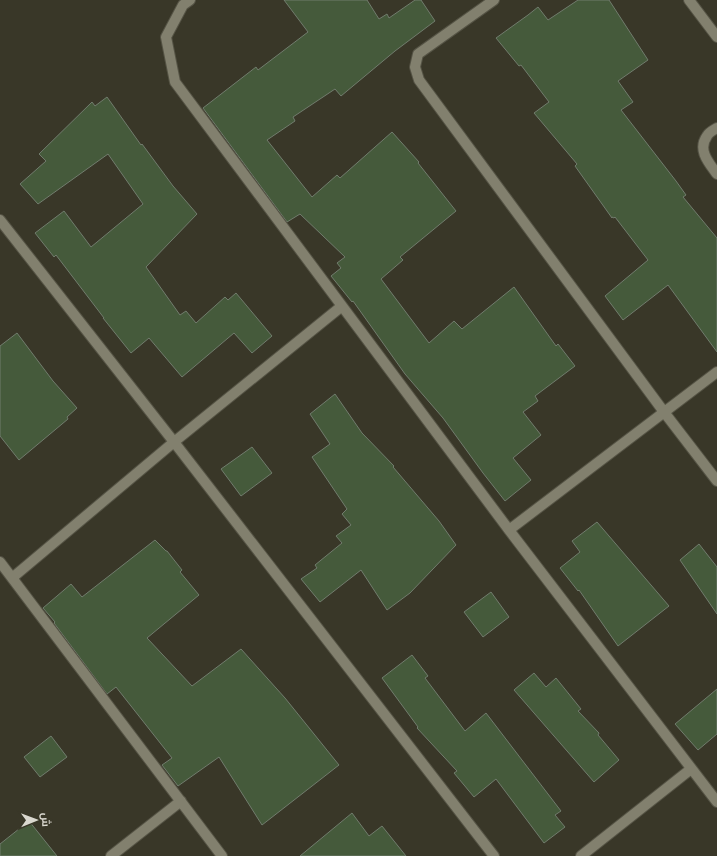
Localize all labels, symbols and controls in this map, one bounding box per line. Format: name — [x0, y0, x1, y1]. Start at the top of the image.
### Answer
north arrow — [16, 800, 56, 840]
text: ش — [39, 813, 53, 827]

